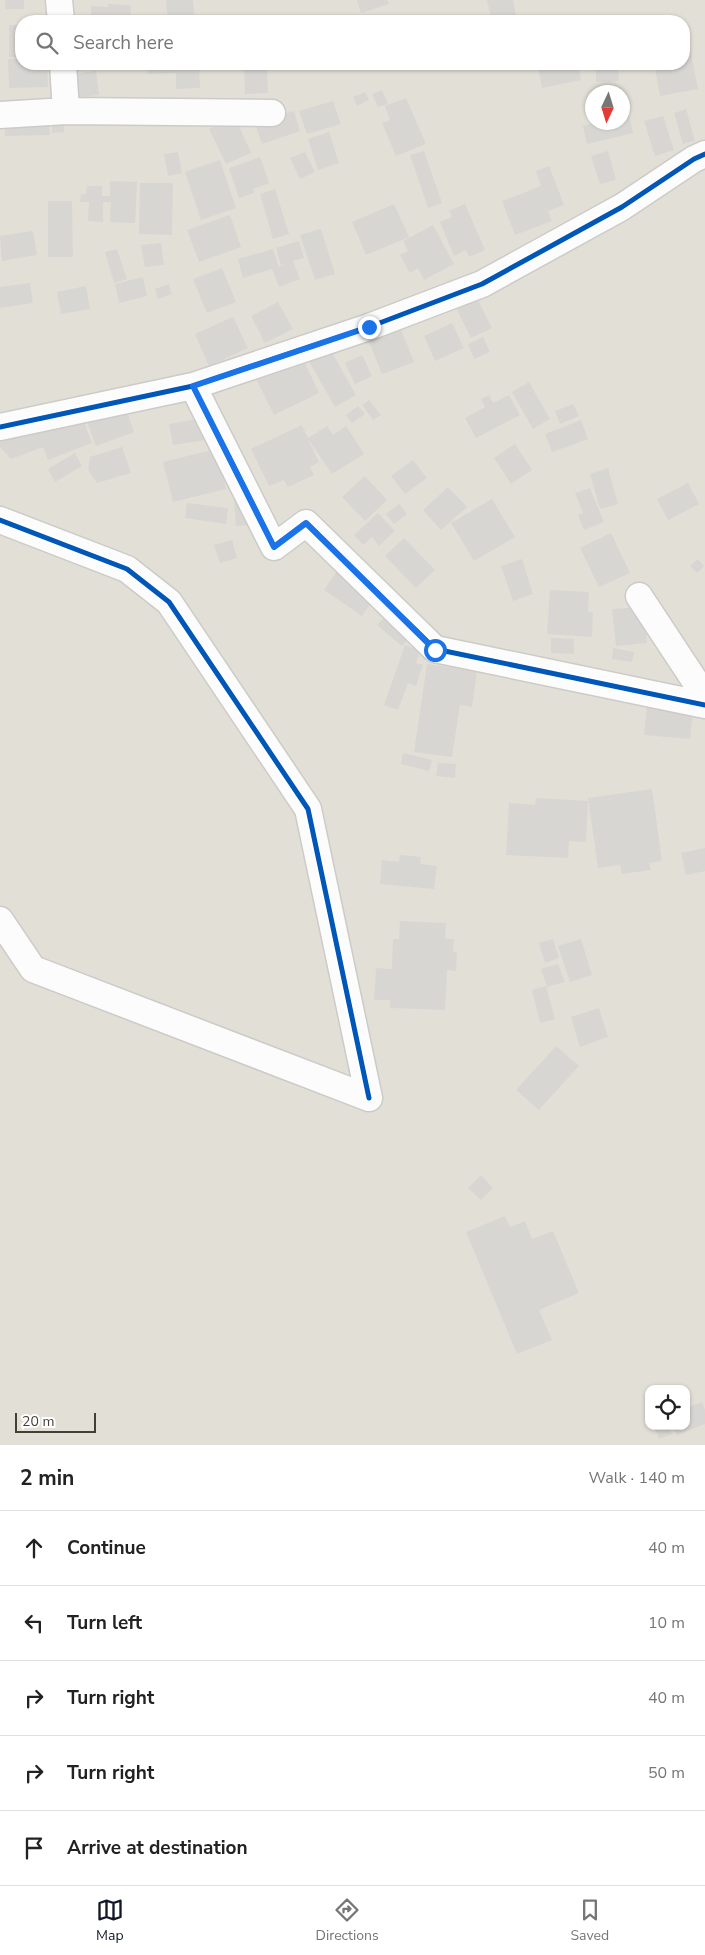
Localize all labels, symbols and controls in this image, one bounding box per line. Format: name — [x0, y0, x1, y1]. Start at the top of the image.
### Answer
search box — [15, 15, 690, 70]
icon: search — [33, 29, 61, 57]
text: Search here — [73, 30, 174, 56]
north arrow — [585, 85, 630, 130]
route end — [358, 316, 381, 339]
route start — [424, 639, 447, 662]
map controls — [645, 1385, 690, 1430]
button: locate — [645, 1385, 690, 1430]
scale bar — [15, 1410, 96, 1433]
text: 20 m — [22, 1412, 54, 1431]
text: 2 min — [20, 1464, 74, 1492]
text: Walk · 140 m — [589, 1467, 685, 1489]
icon: ahead — [20, 1534, 48, 1562]
text: Continue — [67, 1535, 146, 1561]
text: 40 m — [648, 1537, 685, 1559]
icon: left — [20, 1609, 48, 1637]
text: Turn left — [67, 1610, 142, 1636]
text: 10 m — [648, 1612, 685, 1634]
icon: right — [20, 1684, 48, 1712]
text: Turn right — [67, 1685, 154, 1711]
text: 40 m — [648, 1687, 685, 1709]
icon: right — [20, 1759, 48, 1787]
text: Turn right — [67, 1760, 154, 1786]
text: 50 m — [648, 1762, 685, 1784]
icon: arrive — [20, 1834, 48, 1862]
text: Arrive at destination — [67, 1835, 248, 1861]
tab: Map — [96, 1896, 124, 1945]
tab: Directions — [316, 1896, 379, 1945]
tab: Saved — [570, 1896, 609, 1945]

